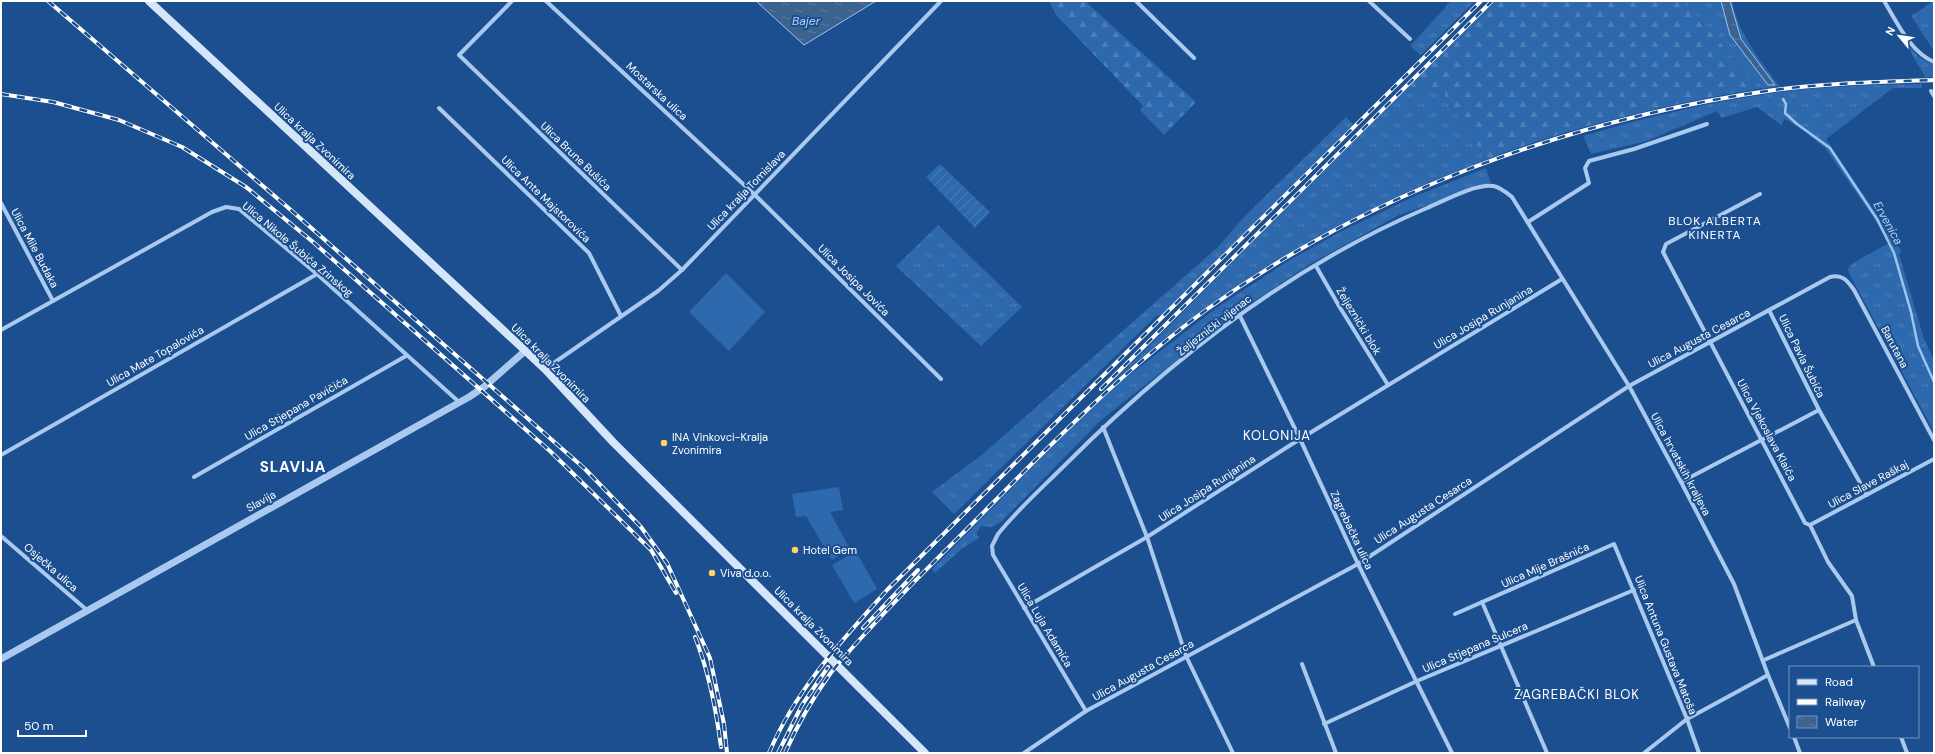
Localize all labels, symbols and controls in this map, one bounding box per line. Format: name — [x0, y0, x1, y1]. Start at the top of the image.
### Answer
water label: Bajer — [792, 13, 821, 29]
north arrow — [1879, 16, 1919, 56]
text: N — [1882, 24, 1898, 38]
street label: Mostarska ulica — [623, 59, 691, 123]
street label: Ulica kralja Zvonimira — [271, 100, 359, 182]
street label: Ulica Brune Bušića — [538, 119, 614, 193]
street label: Ulica kralja Tomislava — [704, 147, 788, 233]
street label: Ulica Ante Majstorovića — [498, 153, 594, 245]
street label: Ulica Nikole Šubića Zrinskog — [240, 198, 356, 300]
water label: Ervenica — [1870, 198, 1907, 248]
street label: Ulica Mile Budaka — [8, 206, 62, 290]
district label: BLOK ALBERTA KINERTA — [1668, 213, 1762, 243]
street label: Ulica Josipa Jovića — [815, 241, 893, 319]
street label: Ulica Josipa Runjanina — [1431, 282, 1535, 352]
street label: Željeznički blok — [1333, 285, 1385, 358]
street label: Željeznički vijenac — [1174, 291, 1254, 359]
street label: Ulica Augusta Cesarca — [1646, 305, 1752, 371]
street label: Ulica Pavla Šubića — [1776, 312, 1828, 400]
street label: Ulica kralja Zvonimira — [508, 320, 594, 406]
street label: Ulica Mate Topalovića — [104, 322, 206, 390]
street label: Barutana — [1878, 324, 1912, 370]
street label: Ulica Stjepana Pavičića — [242, 373, 350, 443]
street label: Ulica Vjekoslava Klaića — [1734, 377, 1800, 483]
street label: Ulica hrvatskih kraljeva — [1648, 410, 1714, 518]
district label: KOLONIJA — [1243, 427, 1311, 444]
place label: INA Vinkovci-Kralja Zvonimira — [672, 430, 768, 457]
marker: INA Vinkovci-Kralja Zvonimira — [659, 438, 669, 448]
street label: Ulica Josipa Runjanina — [1156, 451, 1258, 525]
district label: SLAVIJA — [260, 457, 326, 477]
street label: Ulica Slave Raškaj — [1825, 457, 1911, 511]
street label: Ulica Augusta Cesarca — [1372, 473, 1475, 547]
street label: Slavija — [244, 487, 278, 515]
street label: Zagrebačka ulica — [1328, 488, 1376, 572]
street label: Ulica Mije Brašnića — [1499, 539, 1591, 591]
street label: Osječka ulica — [21, 540, 81, 594]
place label: Hotel Gem — [803, 543, 857, 557]
marker: Hotel Gem — [790, 545, 800, 555]
place label: Viva d.o.o. — [720, 566, 771, 580]
marker: Viva d.o.o. — [707, 568, 717, 578]
street label: Ulica Antuna Gustava Matoša — [1632, 573, 1700, 717]
street label: Ulica Luja Adamića — [1014, 580, 1076, 670]
street label: Ulica kralja Zvonimira — [771, 583, 857, 669]
street label: Ulica Stjepana Sulcera — [1420, 618, 1530, 676]
street label: Ulica Augusta Cesarca — [1090, 636, 1196, 704]
legend — [1789, 666, 1919, 738]
text: Road — [1825, 674, 1853, 690]
district label: ZAGREBAČKI BLOK — [1514, 686, 1640, 703]
text: Railway — [1825, 694, 1866, 710]
scale bar — [18, 712, 86, 738]
text: Water — [1825, 714, 1859, 730]
text: 50 m — [24, 718, 53, 734]

